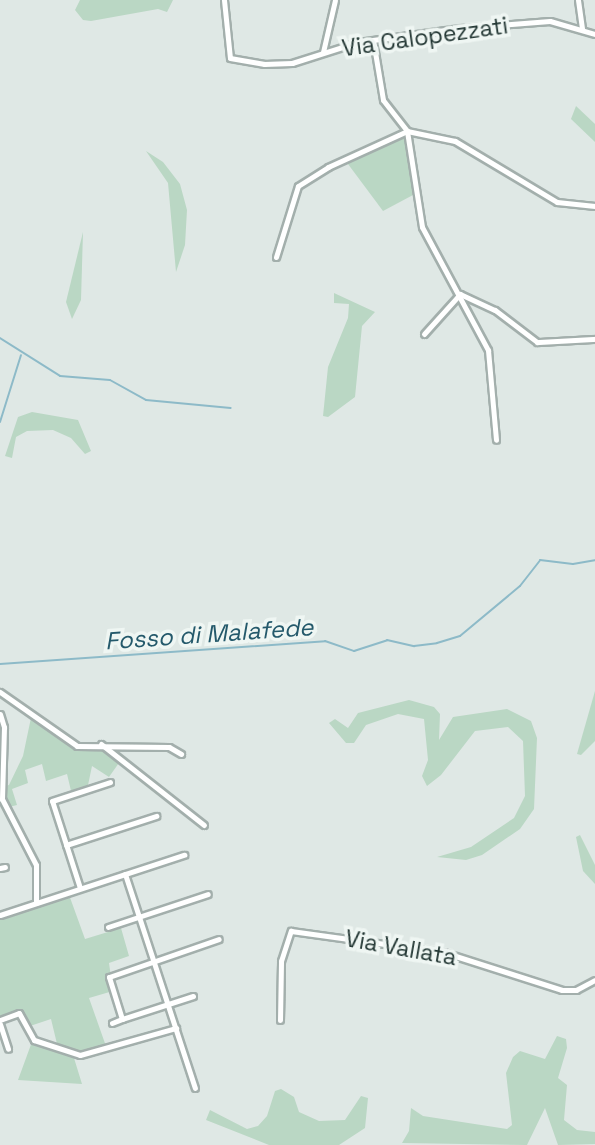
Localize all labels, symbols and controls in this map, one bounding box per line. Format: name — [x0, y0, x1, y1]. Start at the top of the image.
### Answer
street label: Via Calopezzati — [340, 12, 510, 62]
water label: Fosso di Malafede — [104, 612, 314, 656]
street label: Via Vallata — [343, 925, 459, 971]

